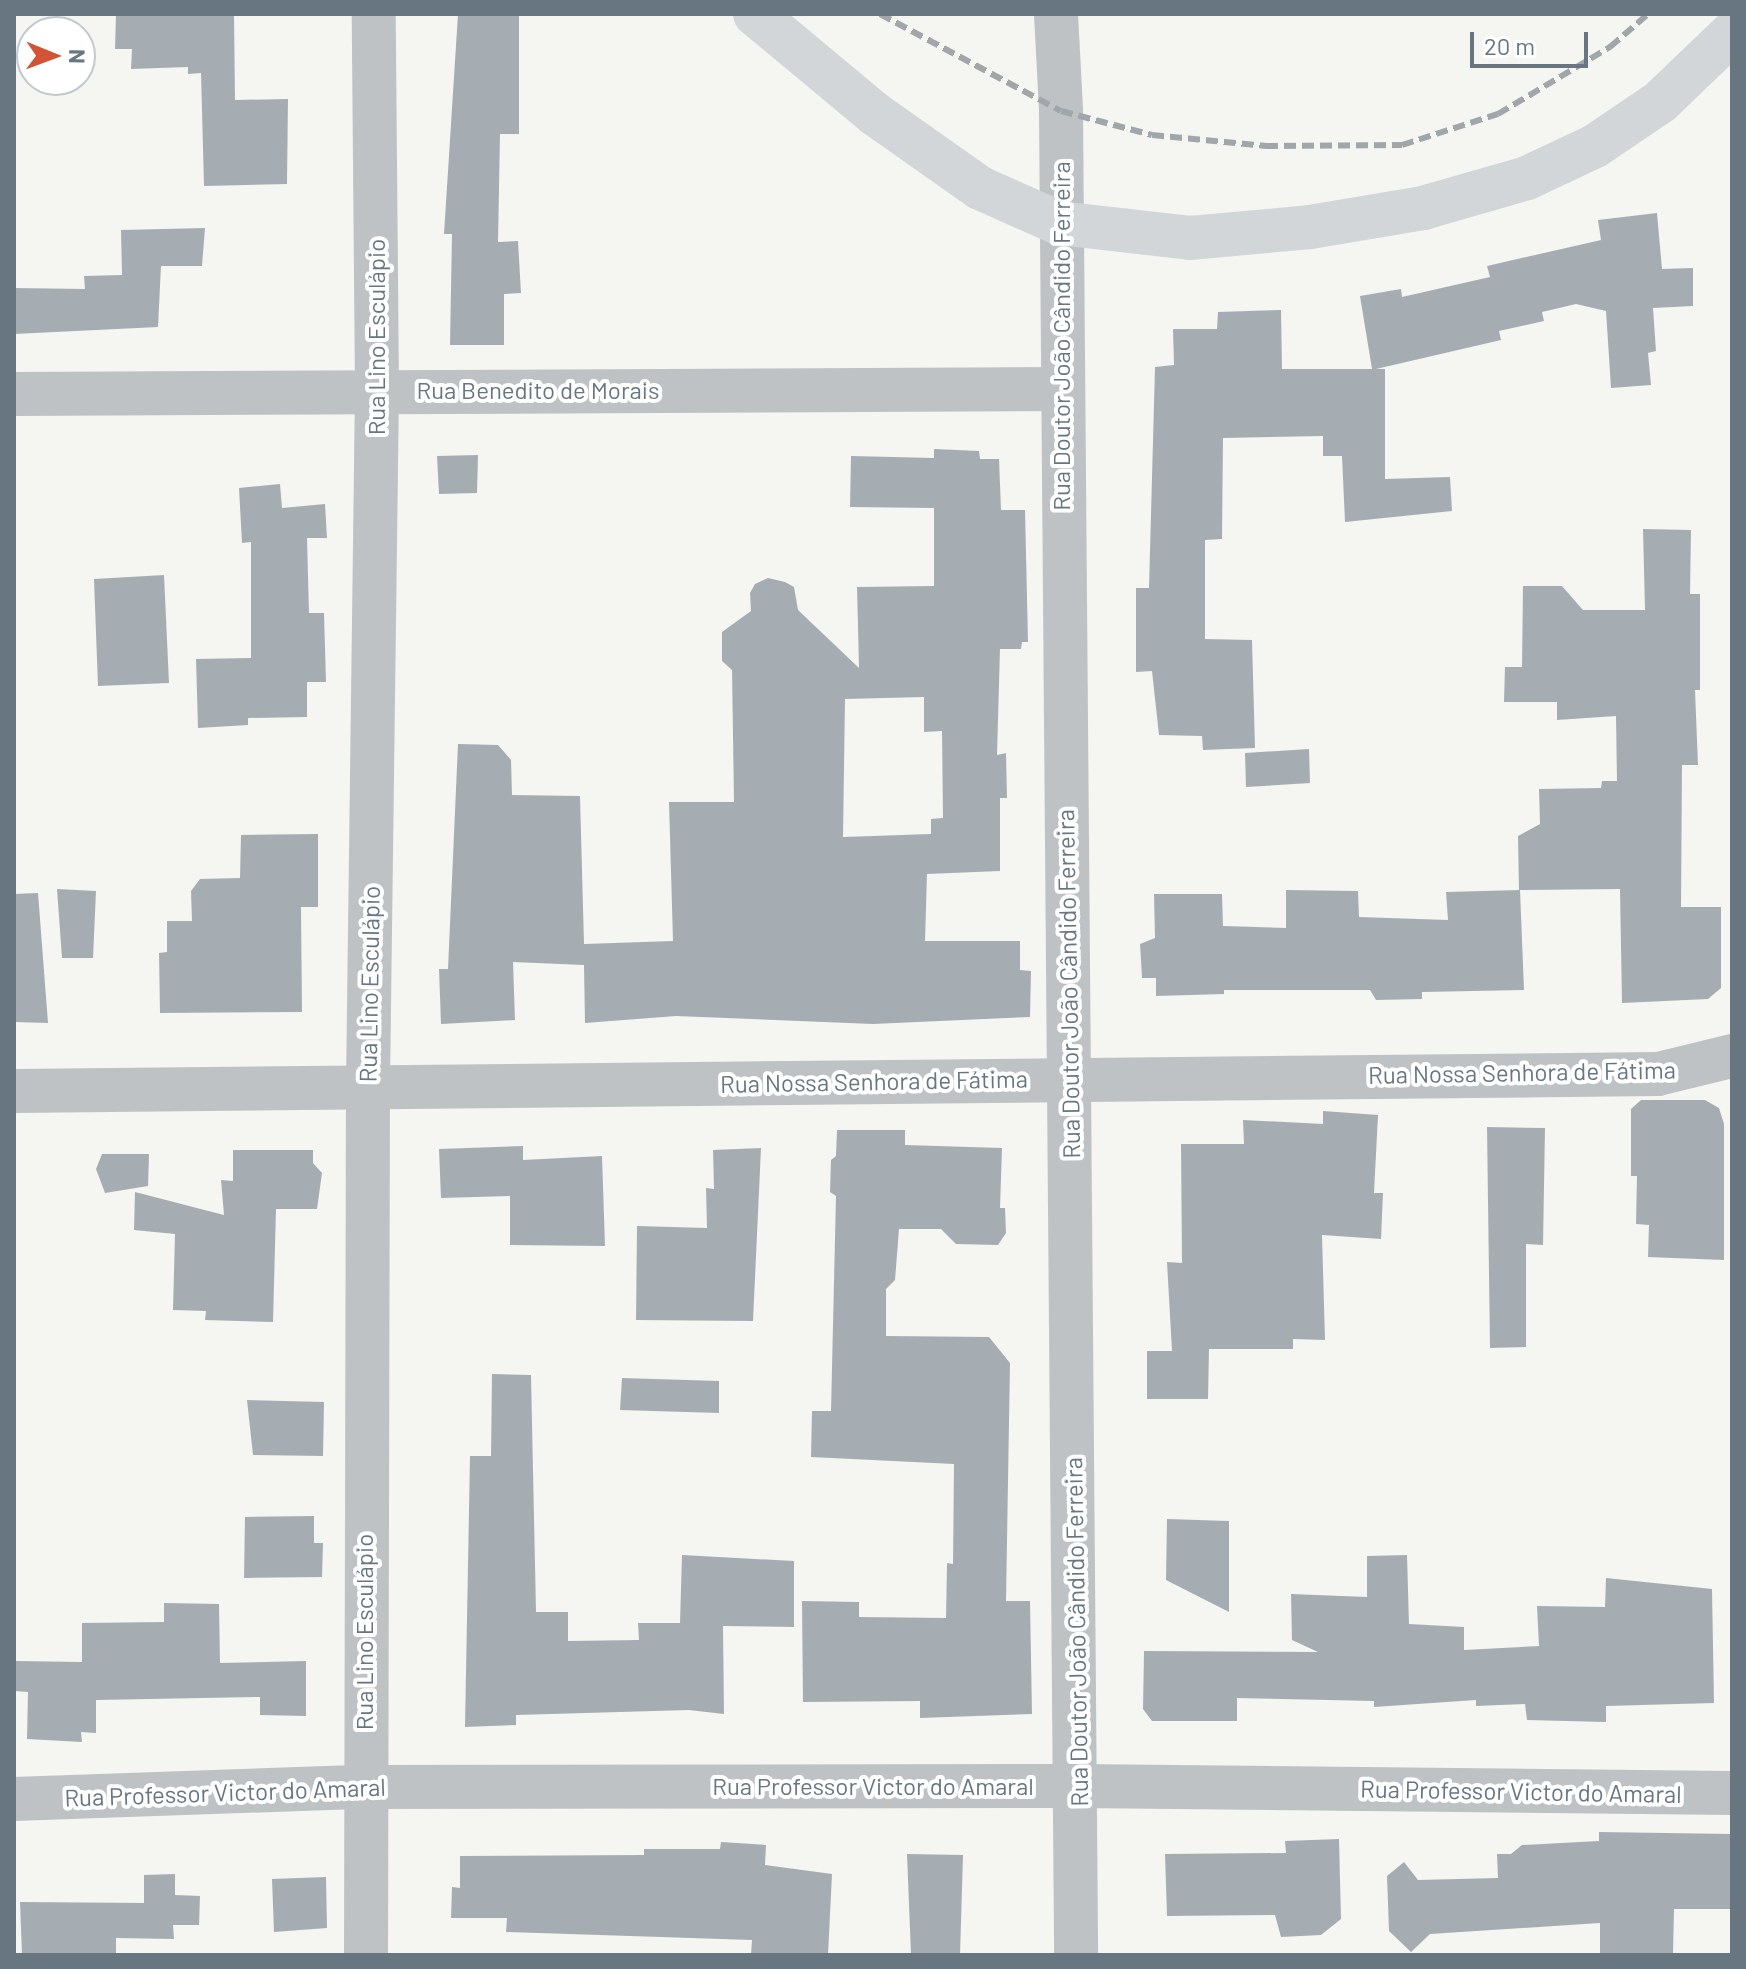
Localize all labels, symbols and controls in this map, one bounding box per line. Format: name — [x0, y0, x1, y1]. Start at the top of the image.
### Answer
north arrow — [16, 16, 96, 96]
scale bar — [1474, 16, 1592, 66]
text: 20 m — [1484, 31, 1535, 60]
text: N — [65, 49, 91, 64]
street label: Rua Doutor João Cândido Ferreira — [1047, 161, 1075, 511]
street label: Rua Lino Esculápio — [362, 239, 390, 435]
street label: Rua Benedito de Morais — [416, 376, 660, 404]
street label: Rua Doutor João Cândido Ferreira — [1051, 809, 1085, 1159]
street label: Rua Lino Esculápio — [353, 885, 385, 1083]
street label: Rua Nossa Senhora de Fátima — [1368, 1055, 1676, 1089]
street label: Rua Nossa Senhora de Fátima — [720, 1064, 1028, 1098]
street label: Rua Doutor João Cândido Ferreira — [1059, 1457, 1093, 1807]
street label: Rua Lino Esculápio — [350, 1534, 378, 1730]
street label: Rua Professor Victor do Amaral — [64, 1772, 386, 1812]
street label: Rua Professor Victor do Amaral — [712, 1772, 1034, 1800]
street label: Rua Professor Victor do Amaral — [1360, 1774, 1682, 1808]

